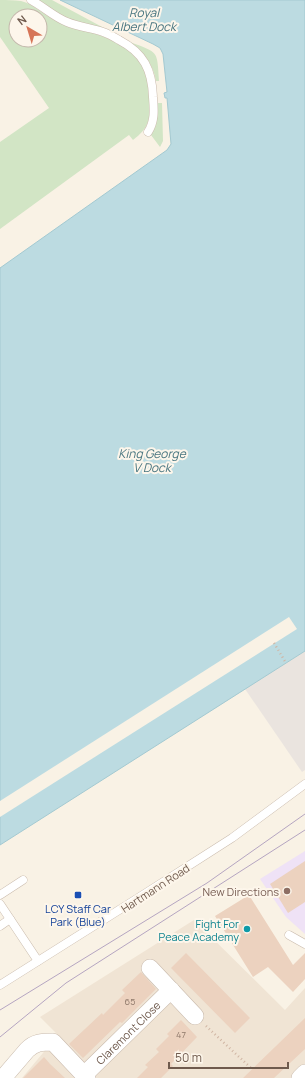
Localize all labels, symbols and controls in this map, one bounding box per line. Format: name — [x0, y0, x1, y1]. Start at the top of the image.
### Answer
water label: Royal Albert Dock — [112, 4, 178, 35]
north arrow — [8, 8, 48, 48]
text: N — [14, 11, 29, 28]
water label: King George V Dock — [118, 445, 187, 476]
street label: Hartmann Road — [118, 860, 192, 916]
place label: New Directions — [202, 884, 279, 899]
marker: New Directions — [282, 886, 292, 896]
marker: LCY Staff Car Park (Blue) — [73, 890, 83, 900]
place label: LCY Staff Car Park (Blue) — [45, 901, 111, 929]
place label: Fight For Peace Academy — [159, 916, 239, 944]
marker: Fight For Peace Academy — [242, 924, 252, 934]
house number: 65 — [125, 995, 135, 1008]
street label: Claremont Close — [92, 997, 164, 1067]
house number: 47 — [176, 1028, 186, 1041]
scale bar — [169, 1044, 288, 1070]
text: 50 m — [175, 1049, 202, 1066]

